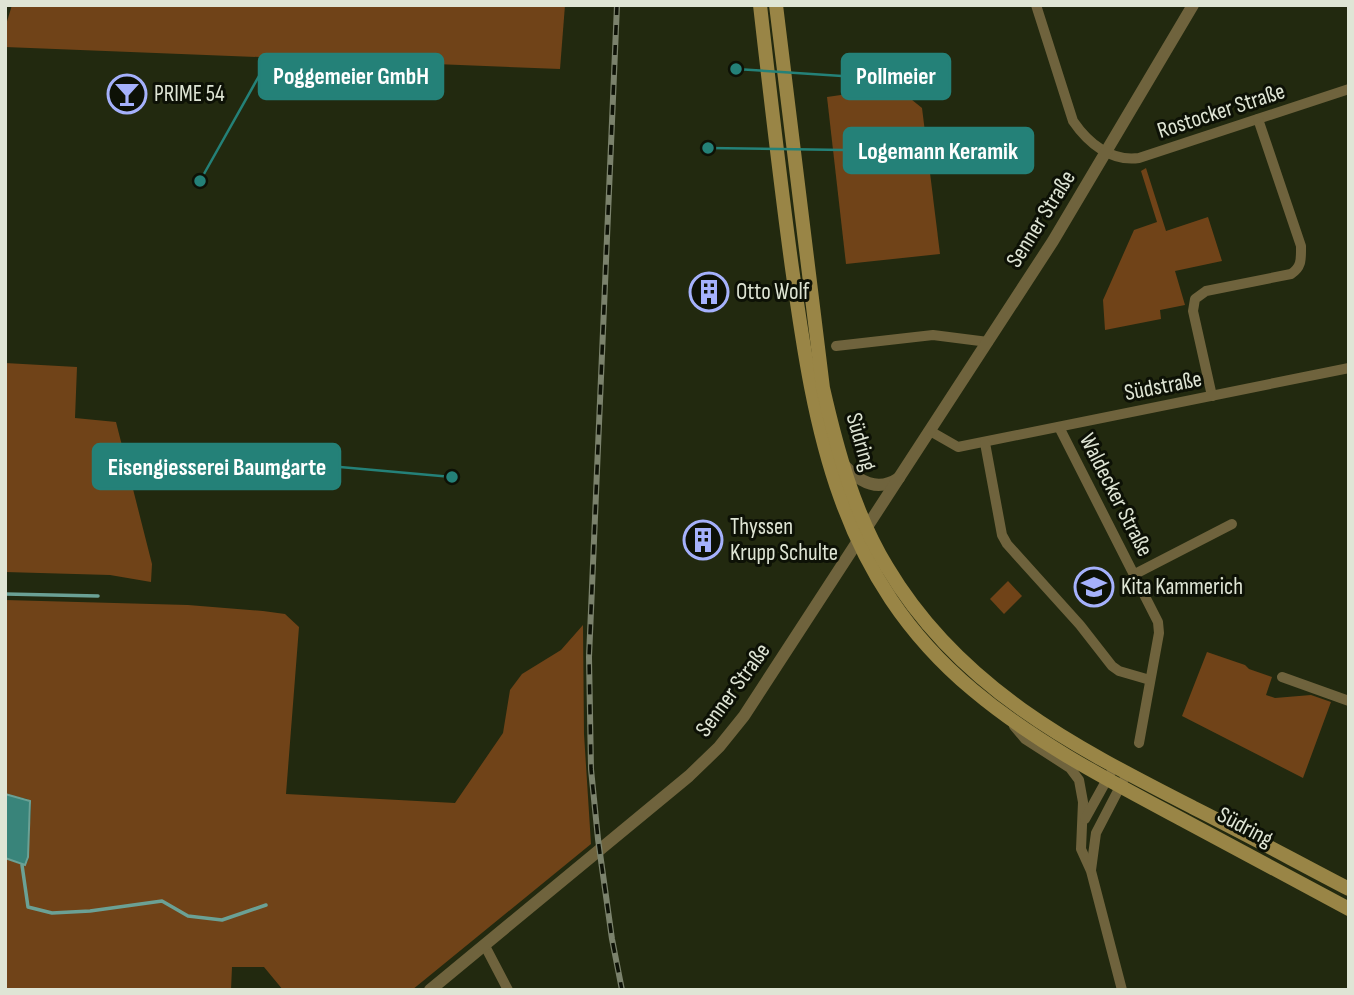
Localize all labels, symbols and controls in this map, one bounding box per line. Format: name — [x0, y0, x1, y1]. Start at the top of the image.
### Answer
callout: Poggemeier GmbH — [259, 54, 443, 99]
callout: Pollmeier — [842, 54, 950, 99]
text: Poggemeier GmbH — [273, 62, 429, 91]
text: Pollmeier — [856, 62, 936, 91]
bar icon: PRIME 54 — [106, 73, 148, 115]
street label: Rostocker Straße — [1154, 77, 1288, 145]
place label: PRIME 54 — [154, 80, 225, 108]
callout: Logemann Keramik — [844, 128, 1033, 173]
text: Logemann Keramik — [858, 137, 1018, 166]
street label: Senner Straße — [1000, 165, 1082, 273]
building icon: Otto Wolf — [688, 271, 730, 313]
place label: Otto Wolf — [736, 278, 810, 306]
street label: Südstraße — [1122, 365, 1204, 407]
street label: Südring — [839, 410, 883, 474]
street label: Waldecker Straße — [1073, 429, 1159, 561]
callout: Eisengiesserei Baumgarte — [93, 444, 340, 489]
text: Eisengiesserei Baumgarte — [108, 453, 326, 482]
place label: Thyssen Krupp Schulte — [730, 513, 838, 567]
building icon: Thyssen Krupp Schulte — [682, 519, 724, 561]
school or university icon: Kita Kammerich — [1073, 566, 1115, 608]
place label: Kita Kammerich — [1121, 573, 1243, 601]
street label: Senner Straße — [690, 638, 776, 742]
street label: Südring — [1212, 801, 1278, 853]

